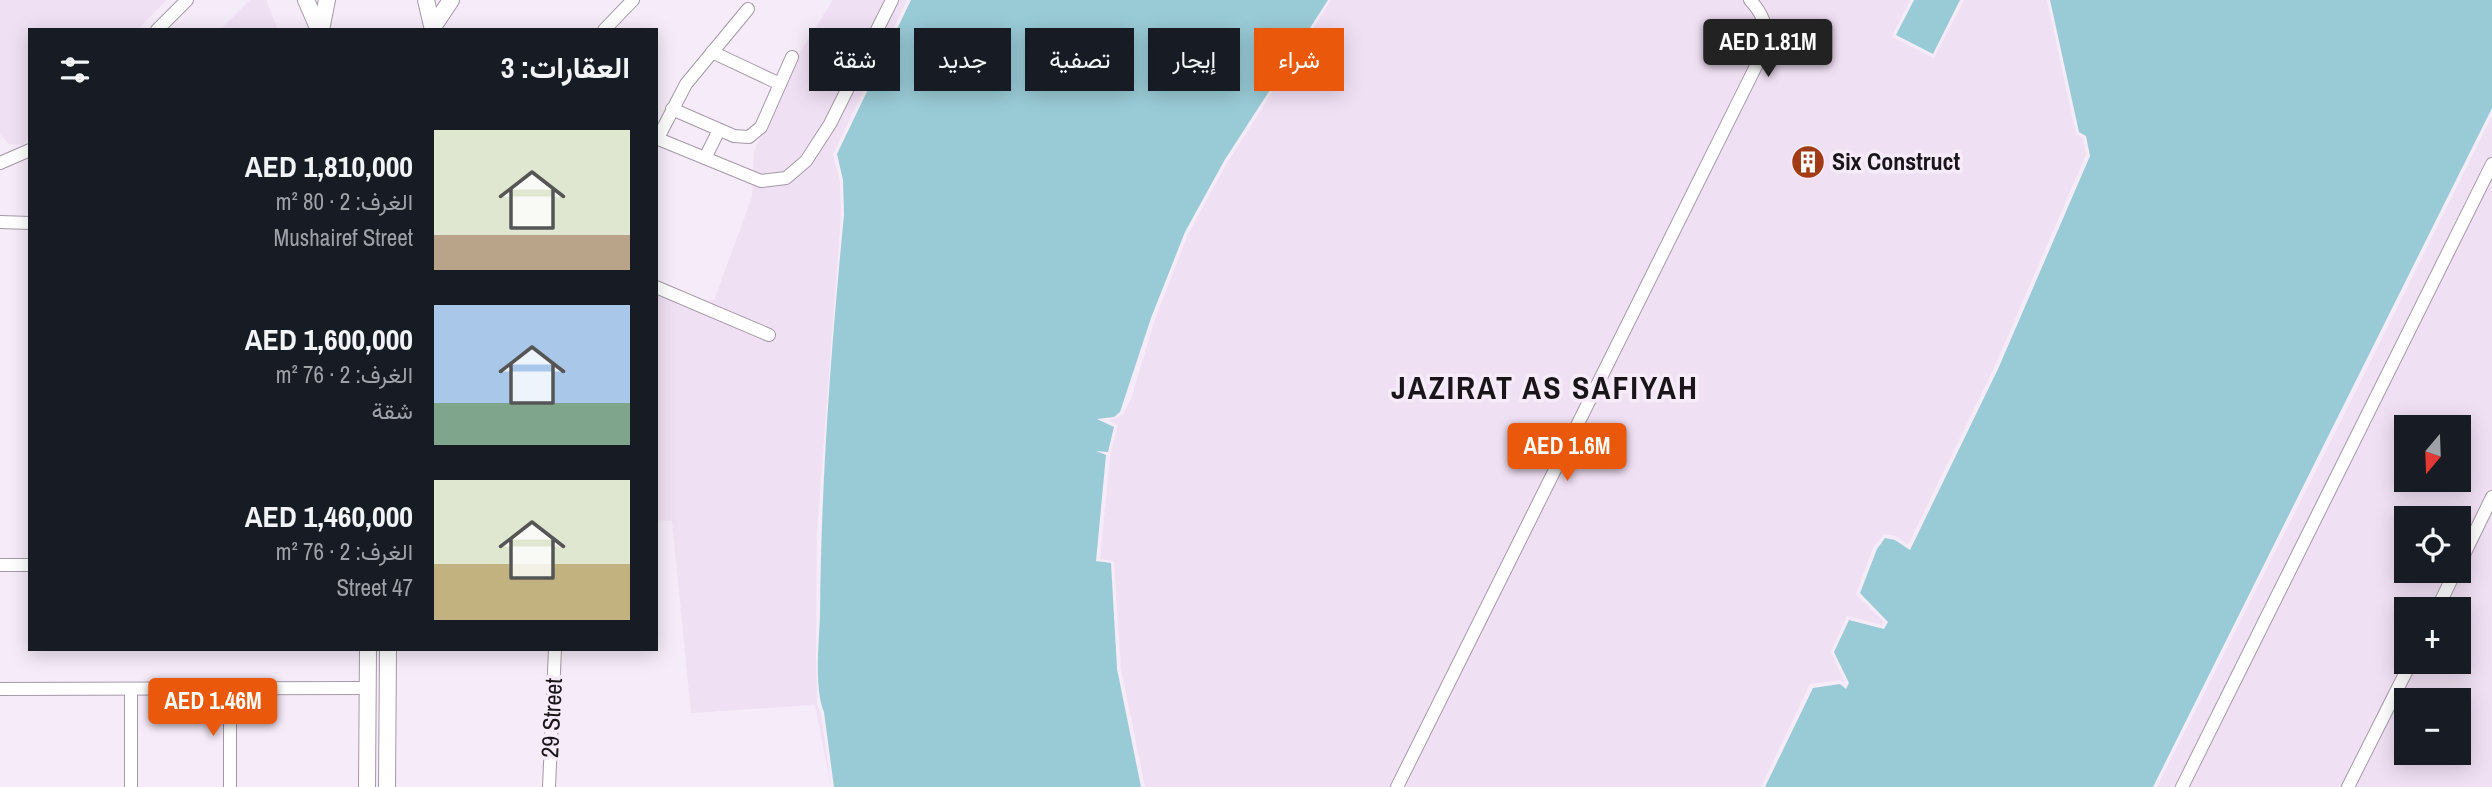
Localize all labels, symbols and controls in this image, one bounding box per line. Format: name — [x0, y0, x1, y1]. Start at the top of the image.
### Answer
pin: AED 1.81M — [1688, 20, 1848, 79]
text: AED 1.81M — [1719, 26, 1817, 57]
chip: شقة — [809, 28, 900, 91]
chip: جديد — [914, 28, 1011, 91]
chip: تصفية — [1025, 28, 1134, 91]
chip: إيجار — [1148, 28, 1240, 91]
chip: شراء — [1254, 28, 1344, 91]
text: العقارات: 3 — [501, 47, 630, 87]
icon: filters — [56, 51, 94, 89]
building icon: Six Construct — [1789, 143, 1827, 181]
place label: Six Construct — [1832, 145, 1960, 177]
text: AED 1,810,000 — [245, 146, 413, 186]
icon: home — [490, 158, 574, 242]
text: الغرف: 2 · 80 m² — [276, 186, 413, 217]
text: Mushairef Street — [274, 222, 413, 253]
text: AED 1,600,000 — [245, 319, 413, 359]
icon: home — [490, 333, 574, 417]
text: الغرف: 2 · 76 m² — [276, 359, 413, 390]
district label: JAZIRAT AS SAFIYAH — [1391, 366, 1699, 409]
text: شقة — [371, 395, 413, 426]
north arrow — [2394, 415, 2471, 492]
map controls — [2394, 415, 2471, 765]
pin: AED 1.6M — [1495, 424, 1639, 483]
text: AED 1.6M — [1524, 430, 1611, 461]
text: AED 1,460,000 — [245, 496, 413, 536]
button: locate — [2394, 506, 2471, 583]
icon: home — [490, 508, 574, 592]
text: الغرف: 2 · 76 m² — [276, 536, 413, 567]
text: 47 Street — [336, 572, 413, 603]
button: + — [2394, 597, 2471, 674]
street label: 29 Street — [533, 677, 569, 759]
pin: AED 1.46M — [133, 678, 293, 738]
text: AED 1.46M — [164, 685, 262, 716]
button: − — [2394, 688, 2471, 765]

